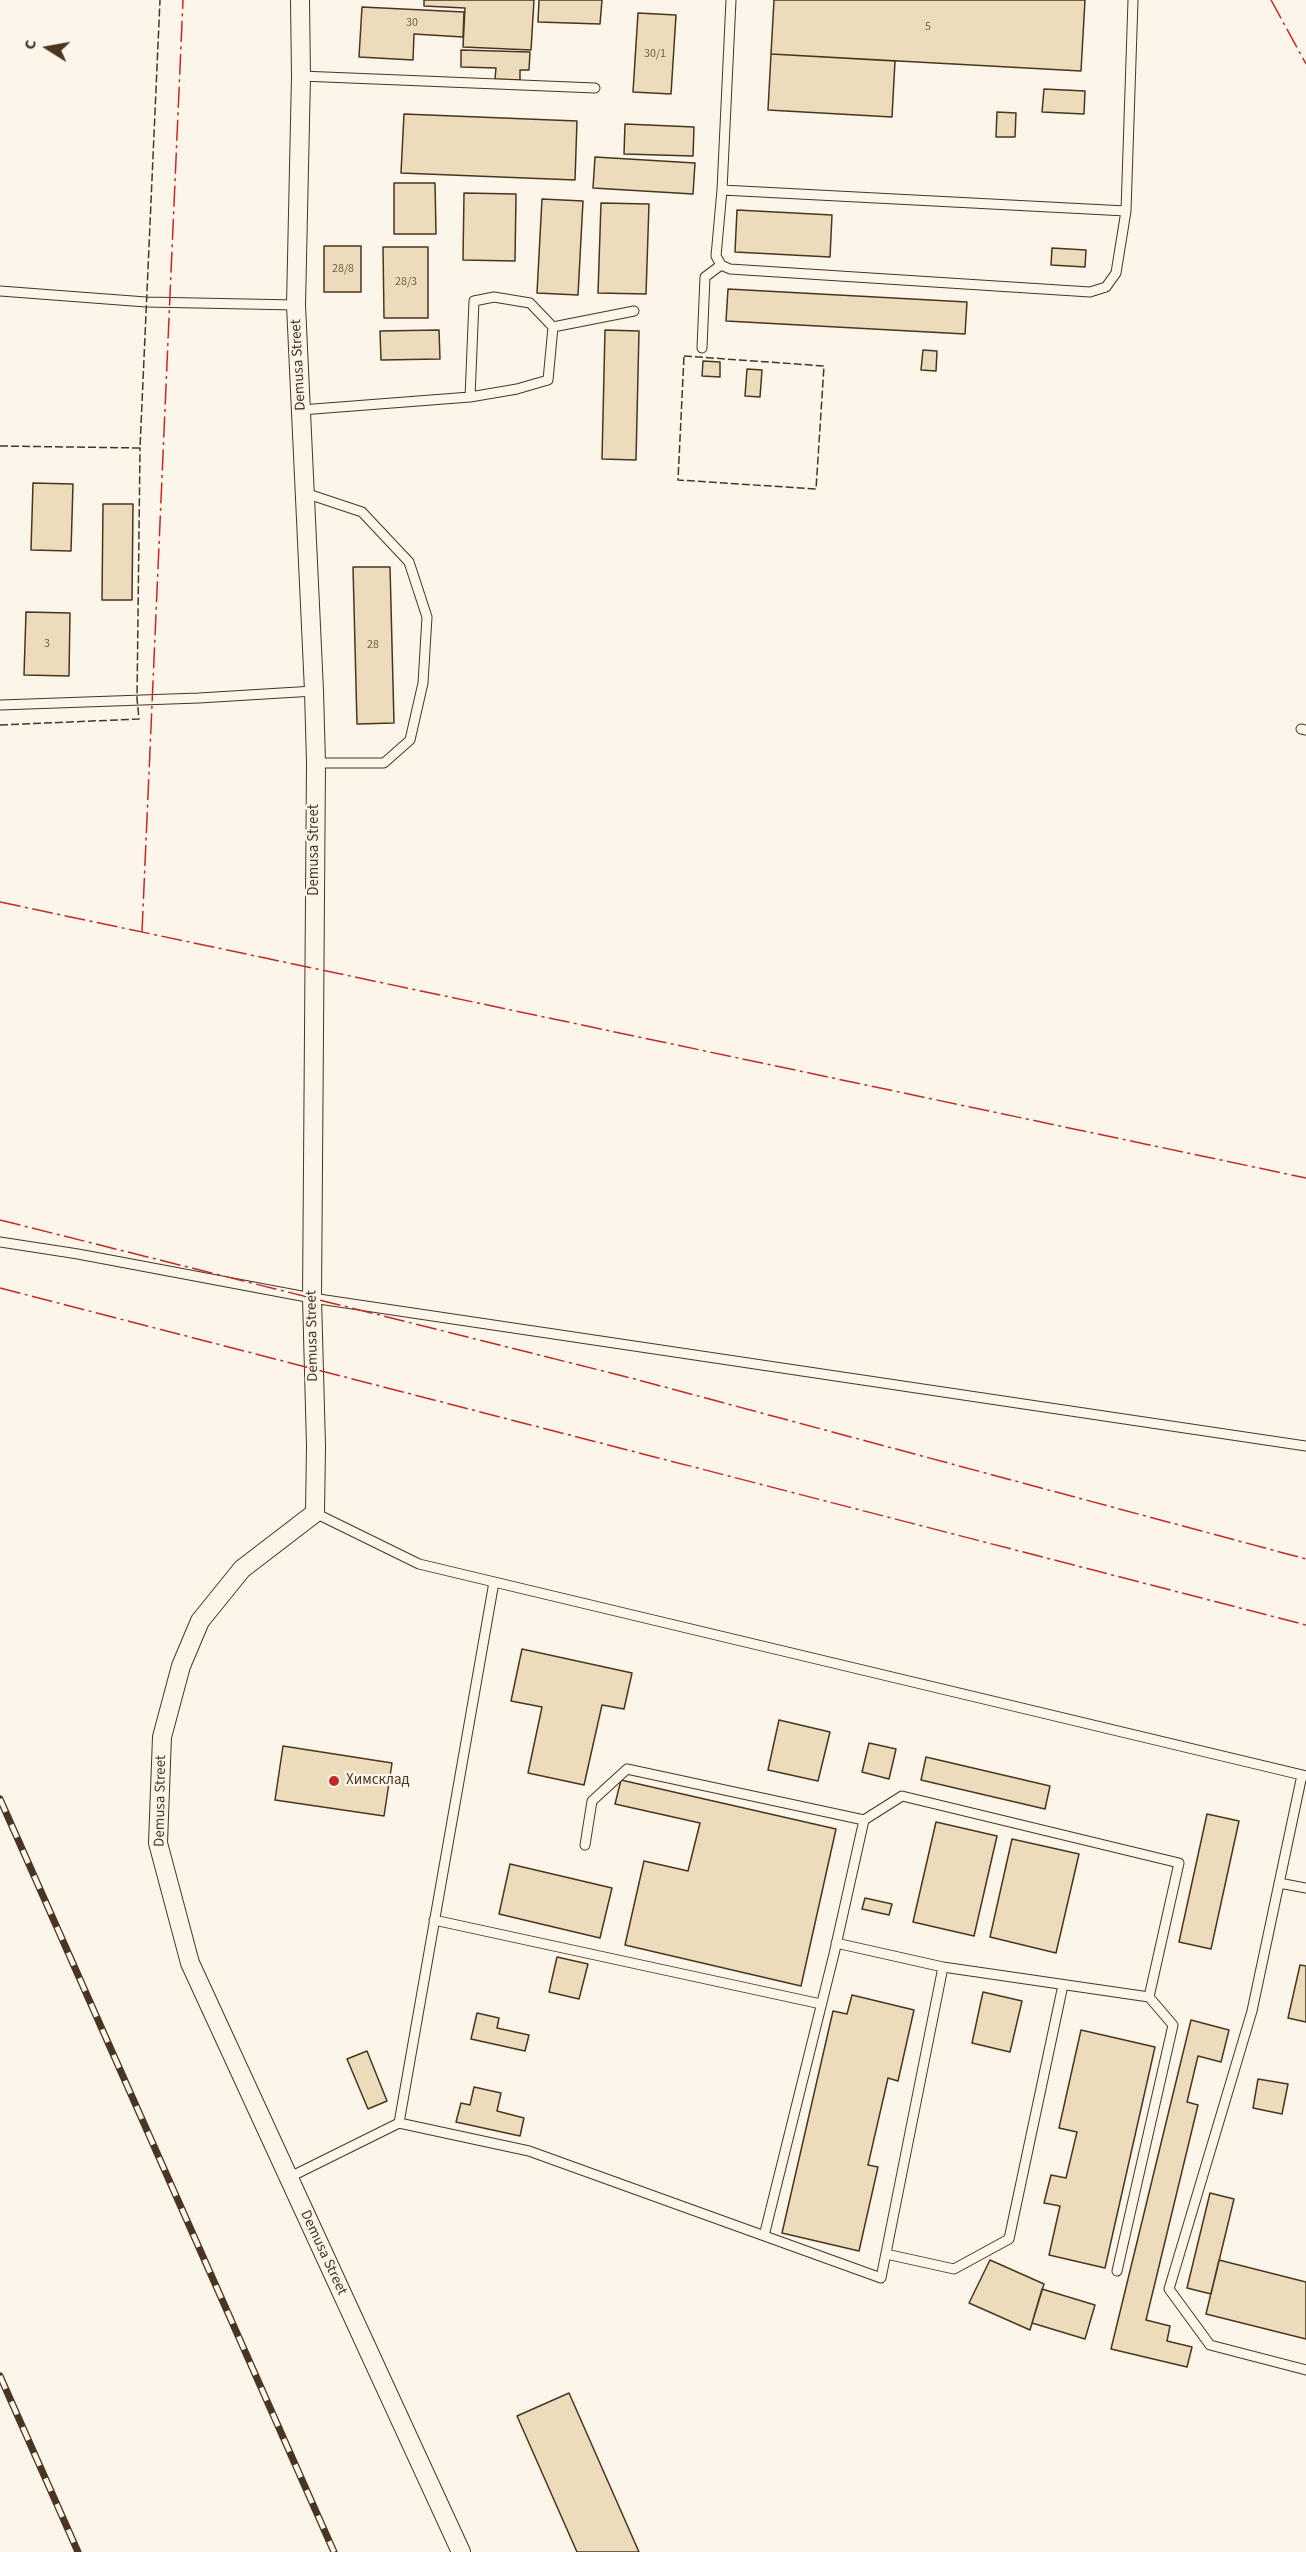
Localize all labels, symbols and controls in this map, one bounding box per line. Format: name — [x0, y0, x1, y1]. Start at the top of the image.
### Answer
house number: 30 — [406, 16, 418, 30]
north arrow — [18, 18, 78, 78]
house number: 5 — [925, 20, 931, 34]
text: С — [19, 38, 42, 51]
house number: 30/1 — [644, 47, 666, 61]
house number: 28/8 — [332, 262, 354, 276]
house number: 28/3 — [395, 275, 417, 289]
street label: Demusa Street — [288, 319, 310, 411]
house number: 3 — [44, 637, 50, 651]
house number: 28 — [367, 638, 379, 652]
street label: Demusa Street — [306, 804, 324, 896]
street label: Demusa Street — [303, 1290, 323, 1382]
street label: Demusa Street — [151, 1755, 171, 1847]
place label: Химсклад — [346, 1772, 409, 1790]
marker: Химсклад — [327, 1774, 341, 1788]
street label: Demusa Street — [295, 2208, 351, 2298]

